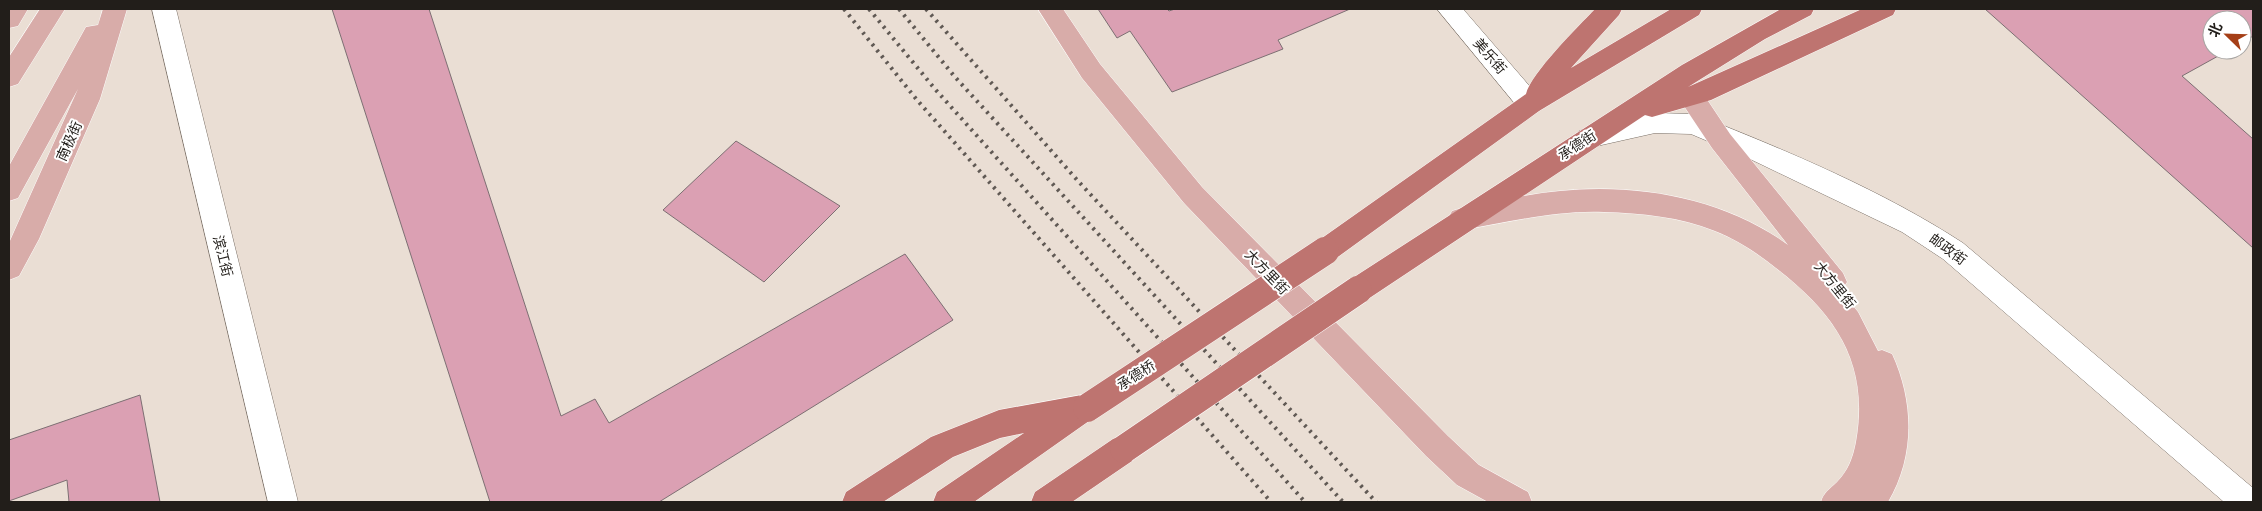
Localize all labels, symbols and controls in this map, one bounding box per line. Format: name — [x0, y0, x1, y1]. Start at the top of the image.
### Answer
north arrow — [2202, 10, 2252, 60]
text: 北 — [2204, 20, 2226, 40]
street label: 美乐街 — [1469, 34, 1511, 78]
street label: 南极街 — [52, 118, 86, 164]
street label: 承德街 — [1554, 126, 1600, 164]
street label: 邮政街 — [1926, 229, 1970, 269]
street label: 滨江街 — [209, 233, 237, 279]
street label: 大方里街 — [1241, 246, 1293, 298]
street label: 大方里街 — [1810, 258, 1860, 312]
street label: 承德桥 — [1113, 356, 1159, 394]

